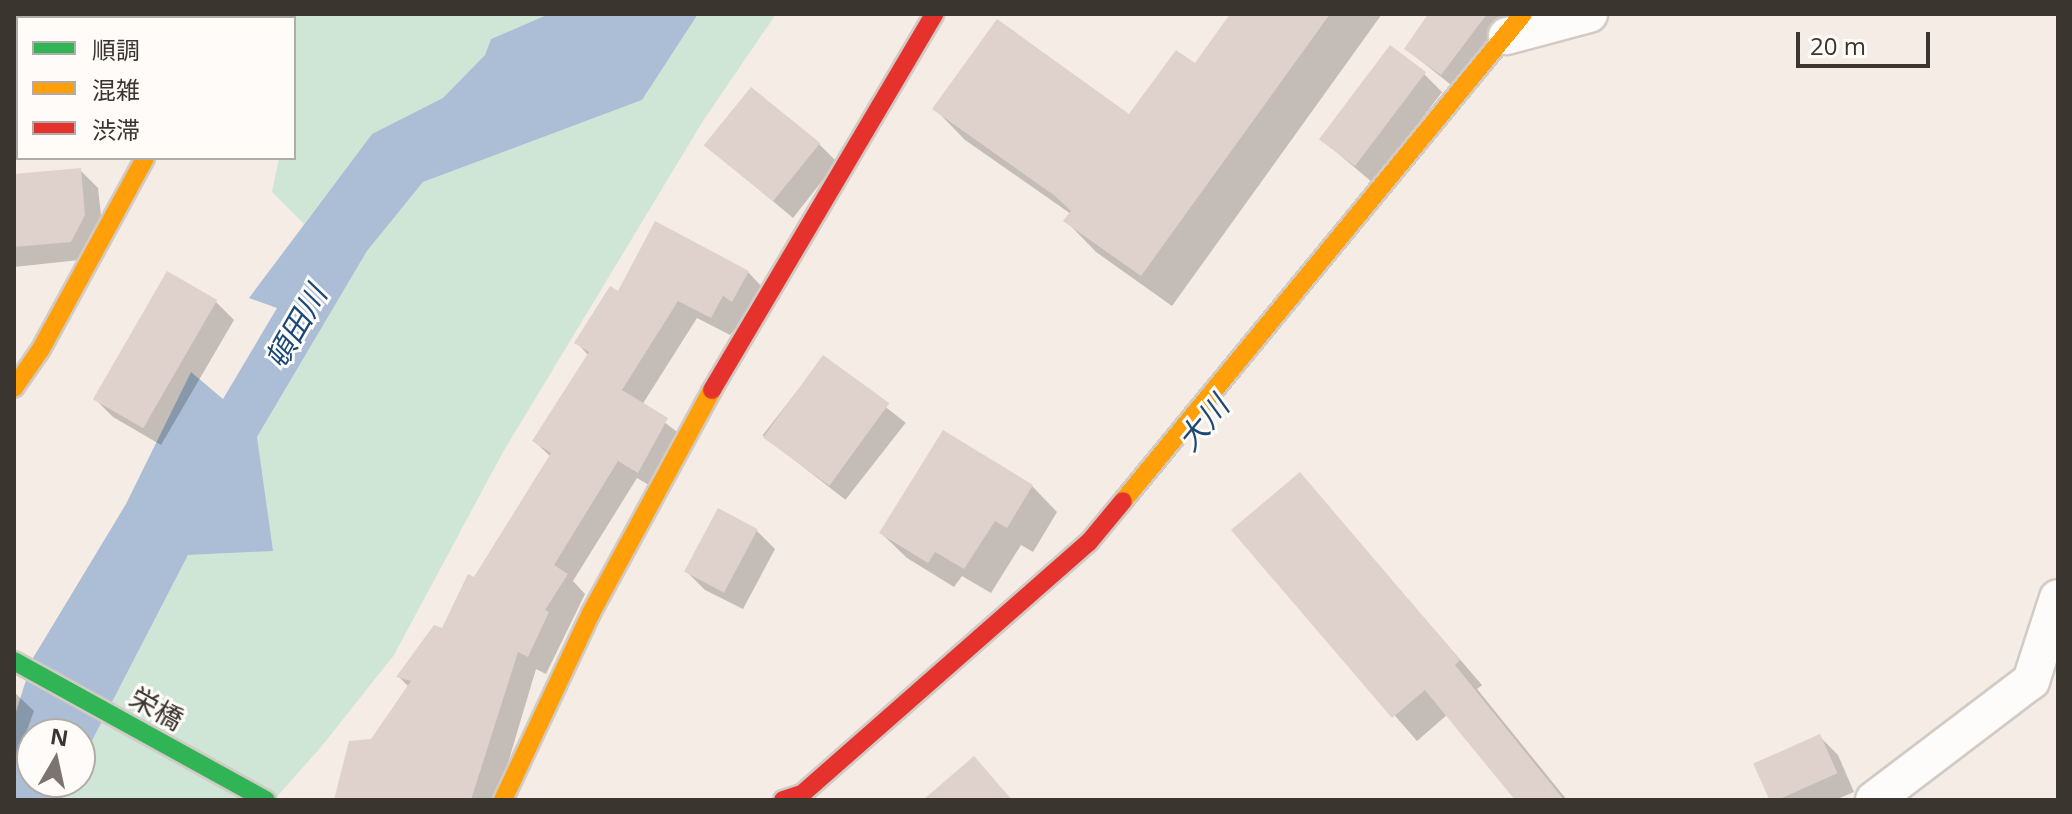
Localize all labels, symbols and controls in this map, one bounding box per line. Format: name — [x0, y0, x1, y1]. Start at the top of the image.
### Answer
legend — [16, 16, 296, 160]
scale bar — [1800, 16, 1934, 66]
text: 20 m — [1810, 29, 1866, 62]
text: 順調 — [92, 33, 140, 66]
text: 混雑 — [92, 73, 140, 106]
text: 渋滞 — [92, 113, 140, 146]
water label: 頓田川 — [258, 279, 334, 375]
water label: 大川 — [1170, 388, 1236, 458]
street label: 栄橋 — [124, 680, 190, 736]
north arrow — [16, 718, 96, 798]
text: N — [48, 720, 71, 752]

